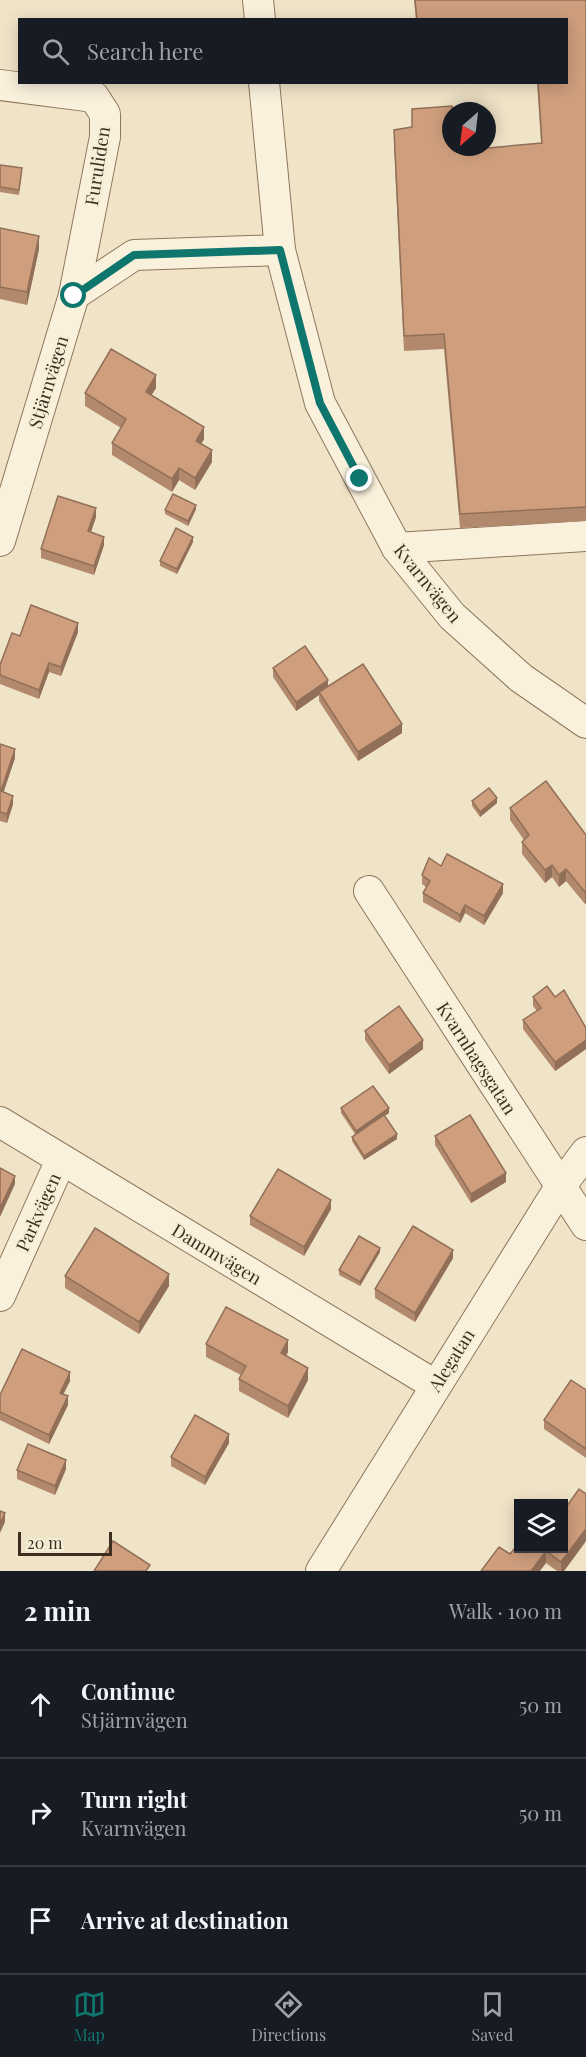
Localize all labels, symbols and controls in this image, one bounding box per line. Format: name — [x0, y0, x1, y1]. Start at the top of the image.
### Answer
search box — [18, 18, 568, 84]
icon: search — [39, 35, 72, 68]
text: Search here — [87, 36, 203, 66]
north arrow — [442, 102, 496, 156]
street label: Furuliden — [79, 124, 115, 207]
route start — [60, 282, 86, 308]
street label: Stjärnvägen — [23, 332, 74, 431]
route end — [346, 465, 372, 491]
street label: Kvarnvägen — [389, 539, 467, 628]
street label: Kvarnhagsgatan — [432, 997, 522, 1119]
street label: Parkvägen — [10, 1169, 66, 1255]
street label: Dammvägen — [168, 1218, 266, 1290]
street label: Alegatan — [422, 1324, 480, 1397]
map controls — [514, 1499, 568, 1553]
button: layers — [514, 1499, 568, 1553]
scale bar — [18, 1529, 112, 1556]
text: 20 m — [27, 1532, 62, 1553]
text: 2 min — [24, 1593, 91, 1628]
text: Walk · 100 m — [449, 1597, 562, 1624]
text: Continue — [81, 1676, 175, 1706]
icon: ahead — [24, 1688, 57, 1721]
text: 50 m — [519, 1691, 562, 1718]
text: Stjärnvägen — [81, 1706, 188, 1733]
text: Turn right — [81, 1784, 187, 1814]
icon: right — [24, 1796, 57, 1829]
text: 50 m — [519, 1799, 562, 1826]
text: Kvarnvägen — [81, 1814, 186, 1841]
icon: arrive — [24, 1904, 57, 1937]
text: Arrive at destination — [81, 1905, 289, 1935]
tab: Map — [73, 1988, 106, 2045]
tab: Directions — [251, 1988, 326, 2045]
tab: Saved — [472, 1988, 513, 2045]

